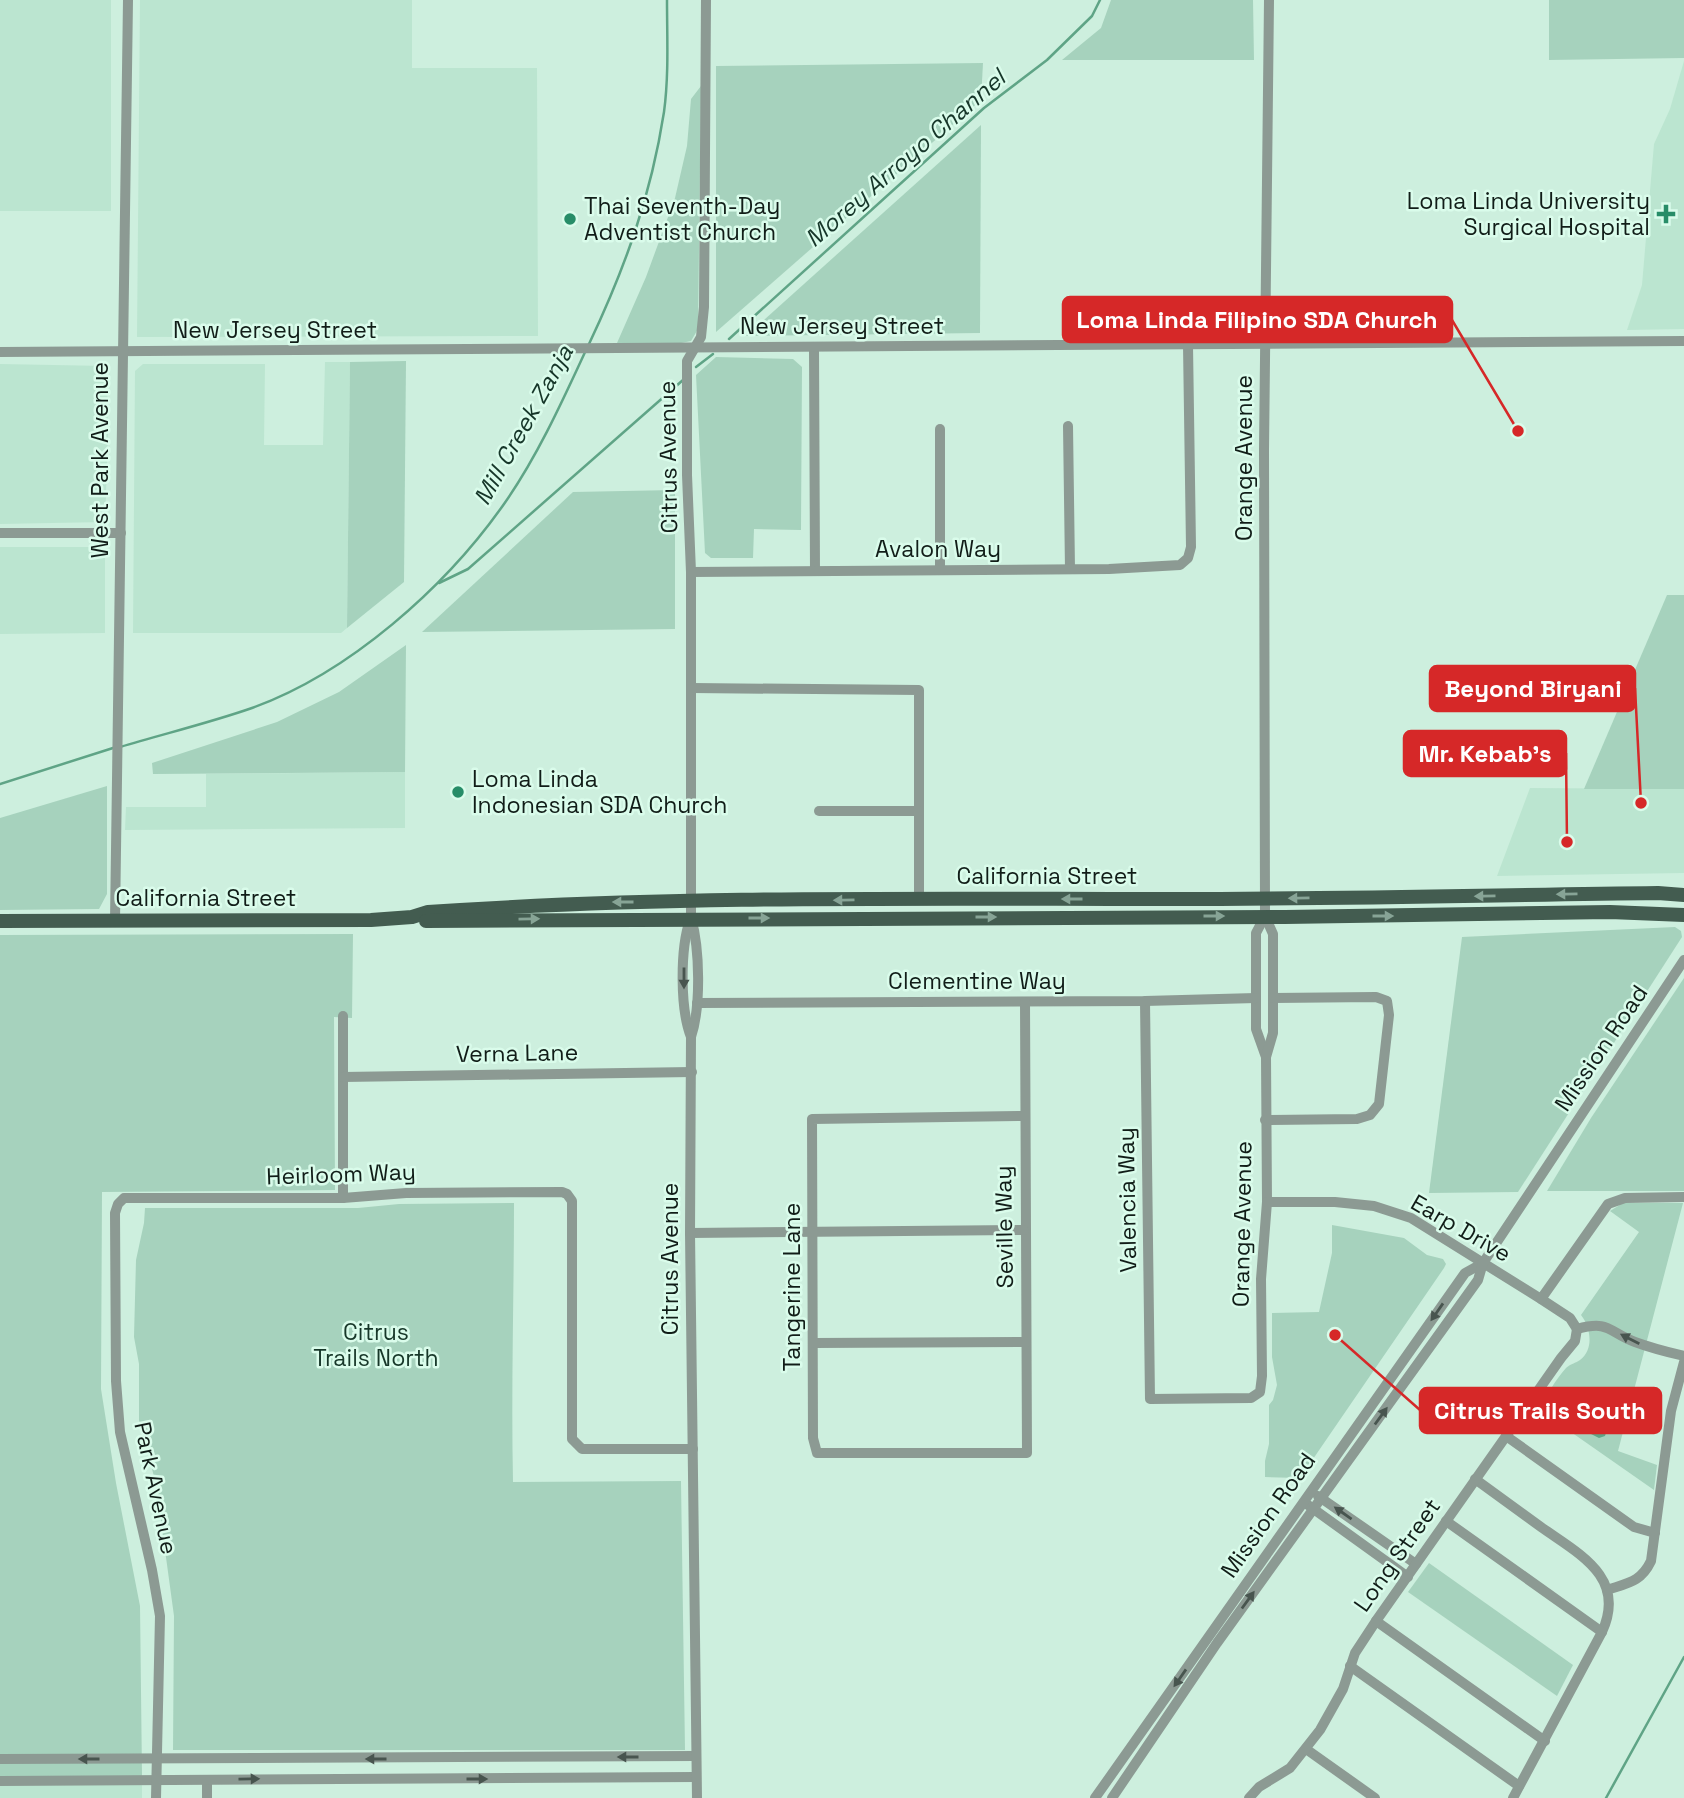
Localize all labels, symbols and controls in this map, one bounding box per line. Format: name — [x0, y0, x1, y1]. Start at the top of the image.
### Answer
water label: Morey Arroyo Channel — [798, 60, 1014, 254]
place label: Loma Linda University Surgical Hospital — [1407, 186, 1650, 242]
place label: Thai Seventh-Day Adventist Church — [584, 191, 780, 247]
marker: Loma Linda University Surgical Hospital — [1656, 204, 1676, 224]
marker: Thai Seventh-Day Adventist Church — [562, 211, 578, 227]
callout: Loma Linda Filipino SDA Church — [1063, 297, 1452, 342]
text: Loma Linda Filipino SDA Church — [1077, 304, 1437, 335]
street label: New Jersey Street — [740, 311, 944, 341]
street label: New Jersey Street — [173, 315, 377, 345]
water label: Mill Creek Zanja — [466, 339, 580, 510]
street label: West Park Avenue — [85, 362, 115, 558]
street label: Orange Avenue — [1229, 375, 1259, 541]
street label: Citrus Avenue — [652, 380, 684, 534]
street label: Avalon Way — [875, 534, 1001, 564]
callout: Beyond Biryani — [1430, 666, 1635, 711]
text: Beyond Biryani — [1444, 673, 1622, 704]
callout: Mr. Kebab's — [1404, 731, 1566, 776]
text: Mr. Kebab's — [1418, 738, 1552, 769]
place label: Loma Linda Indonesian SDA Church — [472, 764, 727, 820]
marker: Loma Linda Indonesian SDA Church — [450, 784, 466, 800]
street label: California Street — [957, 861, 1137, 891]
street label: California Street — [116, 883, 296, 913]
one-way arrow — [1556, 888, 1578, 900]
one-way arrow — [1474, 890, 1496, 901]
one-way arrow — [1060, 893, 1082, 905]
one-way arrow — [1288, 893, 1310, 904]
one-way arrow — [833, 894, 855, 905]
one-way arrow — [611, 896, 633, 908]
one-way arrow — [1203, 910, 1225, 922]
one-way arrow — [1372, 910, 1394, 922]
one-way arrow — [976, 911, 998, 923]
one-way arrow — [748, 912, 770, 924]
one-way arrow — [518, 913, 540, 925]
street label: Clementine Way — [888, 966, 1066, 996]
one-way arrow — [678, 967, 690, 989]
street label: Mission Road — [1548, 979, 1654, 1117]
street label: Verna Lane — [456, 1037, 578, 1069]
street label: Valencia Way — [1111, 1127, 1143, 1273]
street label: Orange Avenue — [1226, 1141, 1258, 1307]
street label: Heirloom Way — [266, 1156, 416, 1192]
street label: Seville Way — [988, 1165, 1020, 1289]
street label: Citrus Avenue — [655, 1183, 685, 1335]
street label: Earp Drive — [1406, 1187, 1516, 1269]
street label: Tangerine Lane — [777, 1203, 807, 1371]
one-way arrow — [1430, 1303, 1444, 1321]
park label: Citrus Trails North — [313, 1317, 439, 1373]
one-way arrow — [1620, 1333, 1640, 1345]
callout: Citrus Trails South — [1420, 1388, 1661, 1433]
text: Citrus Trails South — [1434, 1395, 1646, 1426]
one-way arrow — [1374, 1407, 1388, 1425]
street label: Park Avenue — [127, 1419, 185, 1557]
street label: Mission Road — [1214, 1447, 1322, 1583]
street label: Long Street — [1347, 1492, 1447, 1618]
one-way arrow — [1334, 1506, 1352, 1520]
one-way arrow — [1241, 1591, 1255, 1609]
one-way arrow — [1173, 1669, 1187, 1687]
one-way arrow — [616, 1751, 638, 1763]
one-way arrow — [78, 1753, 100, 1765]
one-way arrow — [364, 1753, 386, 1765]
one-way arrow — [238, 1773, 260, 1785]
one-way arrow — [466, 1773, 488, 1785]

